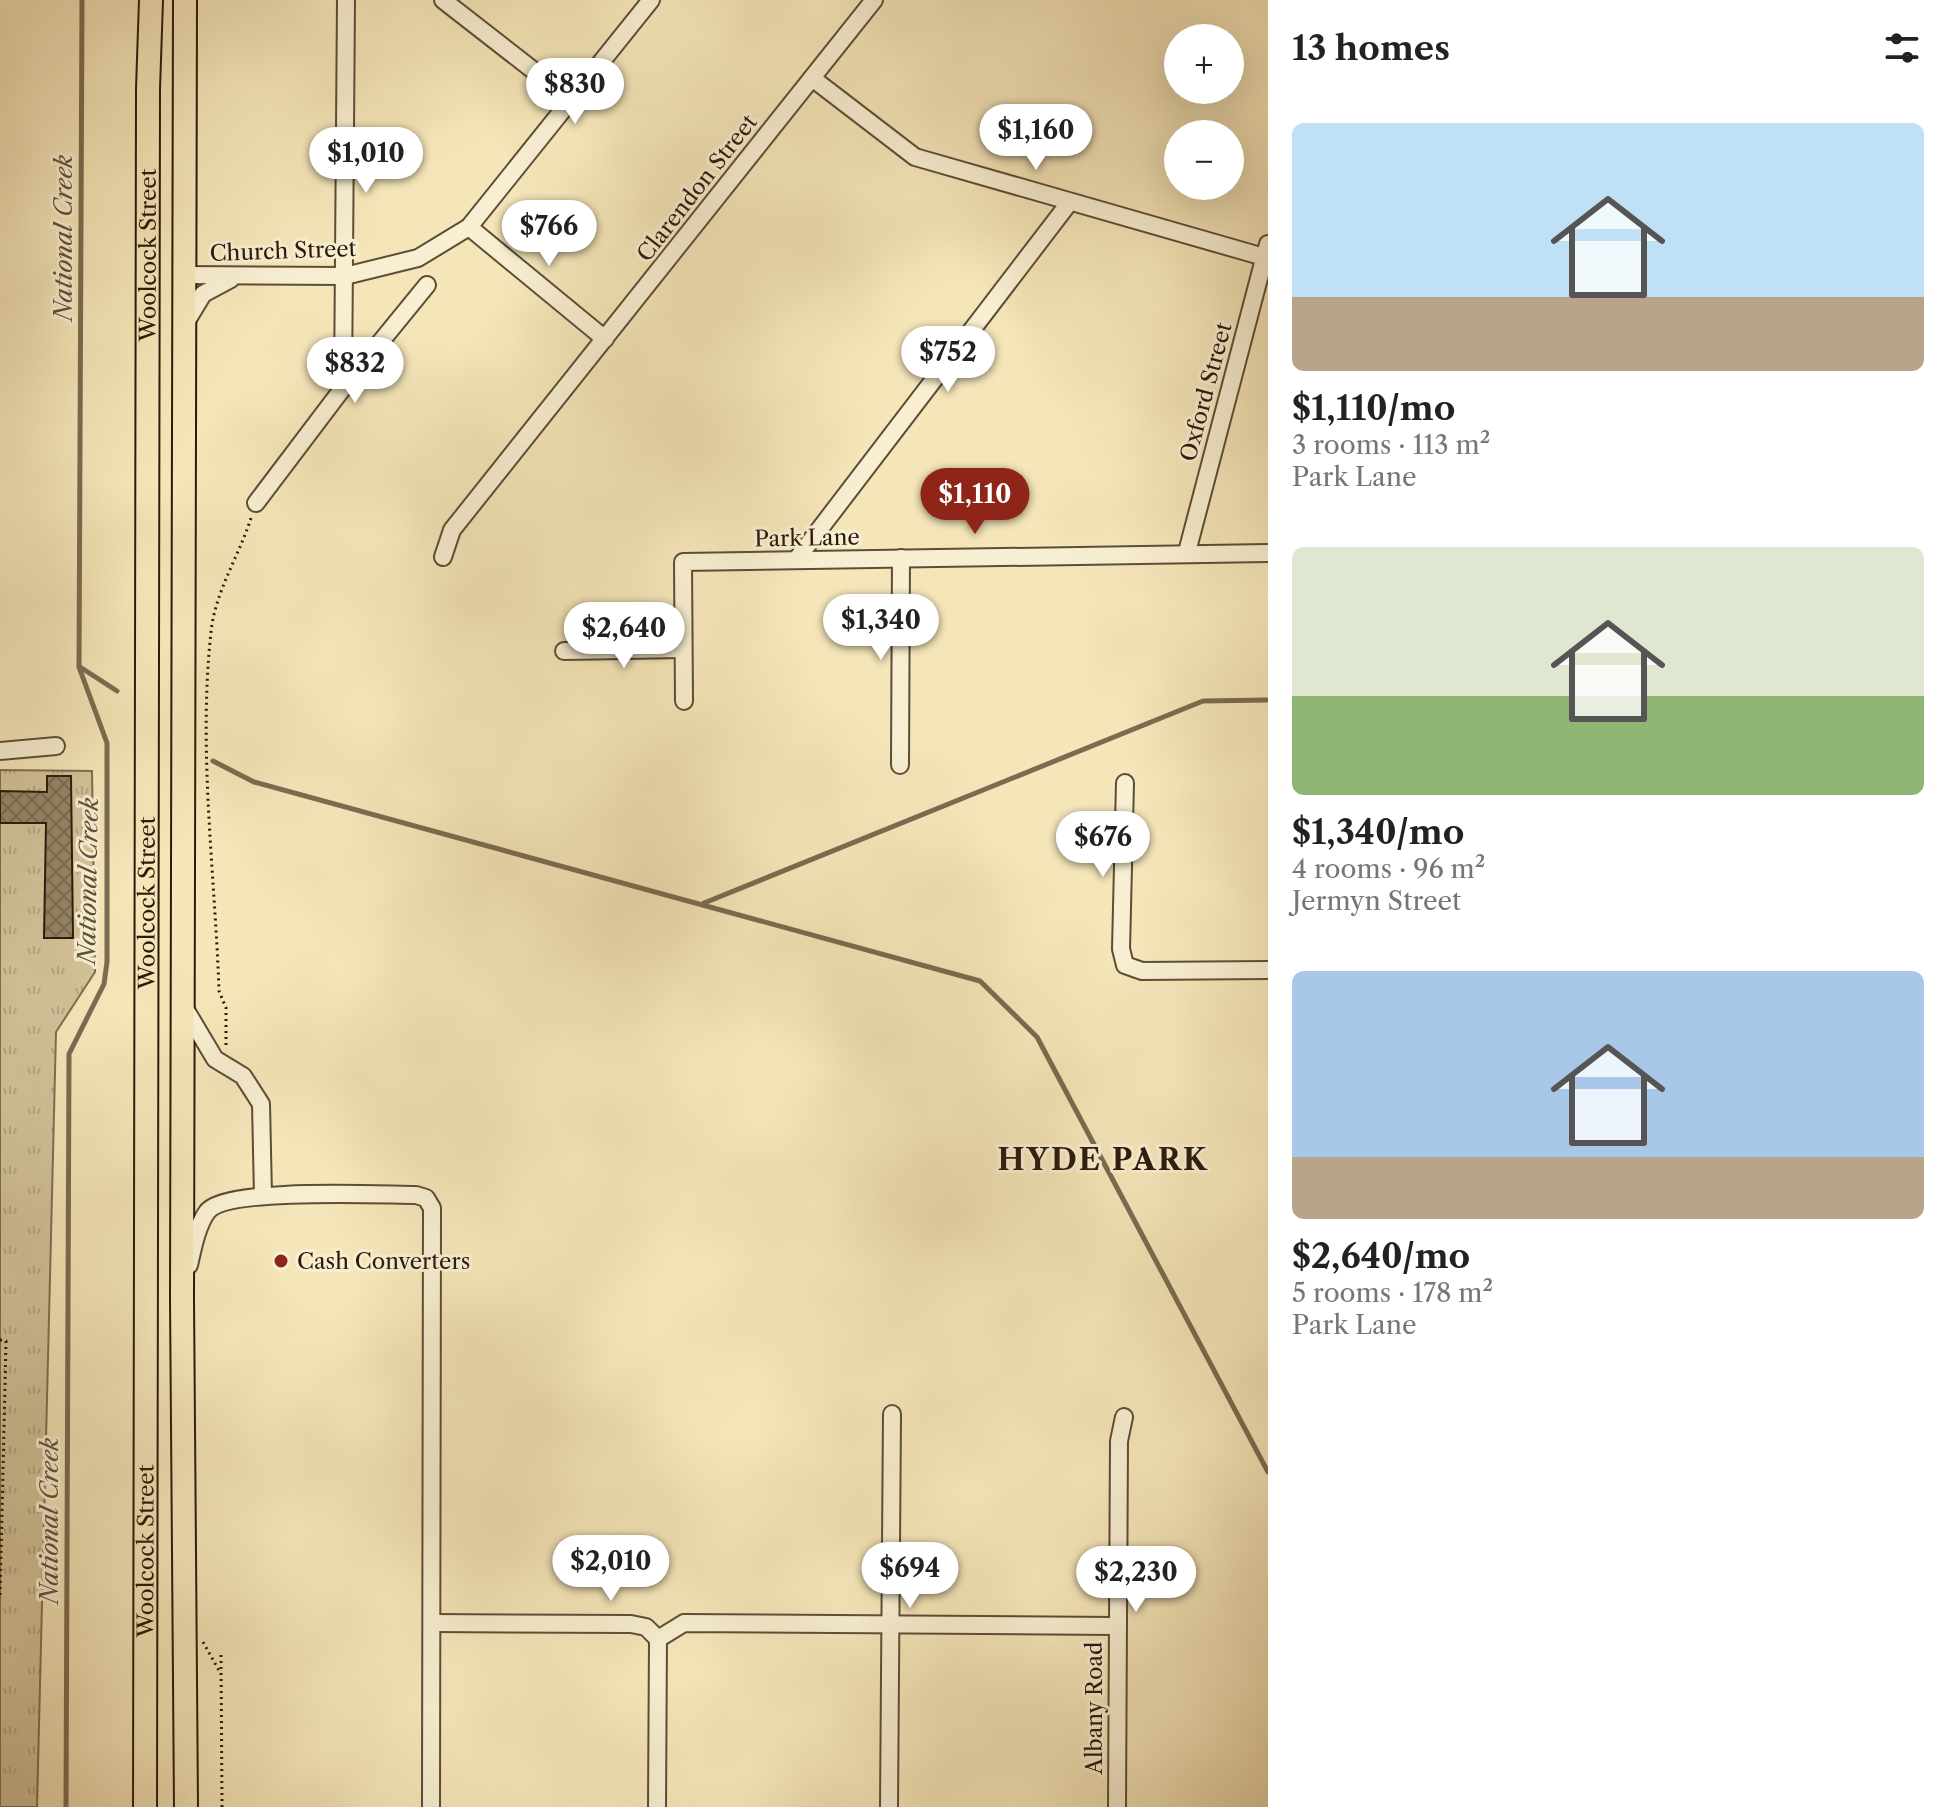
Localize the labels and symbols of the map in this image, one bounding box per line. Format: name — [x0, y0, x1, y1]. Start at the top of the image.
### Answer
pin: $830 — [528, 58, 622, 126]
pin: $1,160 — [971, 104, 1101, 172]
street label: Clarendon Street — [631, 109, 763, 267]
pin: $1,010 — [301, 127, 431, 195]
water label: National Creek — [49, 154, 78, 323]
street label: Woolcock Street — [134, 168, 161, 343]
pin: $766 — [502, 200, 596, 268]
street label: Church Street — [209, 235, 357, 267]
street label: Oxford Street — [1175, 319, 1238, 464]
pin: $752 — [901, 326, 995, 394]
pin: $832 — [308, 337, 402, 405]
pin: $1,110 — [910, 468, 1040, 536]
street label: Park Lane — [754, 524, 860, 552]
pin: $1,340 — [816, 594, 946, 662]
pin: $2,640 — [559, 602, 689, 670]
water label: National Creek — [72, 797, 104, 967]
pin: $676 — [1056, 811, 1150, 879]
street label: Woolcock Street — [133, 816, 160, 991]
district label: HYDE PARK — [997, 1141, 1209, 1178]
place label: Cash Converters — [297, 1248, 470, 1275]
marker: Cash Converters — [272, 1252, 290, 1270]
water label: National Creek — [35, 1437, 64, 1606]
street label: Woolcock Street — [132, 1464, 159, 1639]
pin: $2,010 — [546, 1535, 676, 1603]
pin: $694 — [863, 1542, 957, 1610]
pin: $2,230 — [1071, 1546, 1201, 1614]
street label: Albany Road — [1081, 1642, 1108, 1775]

